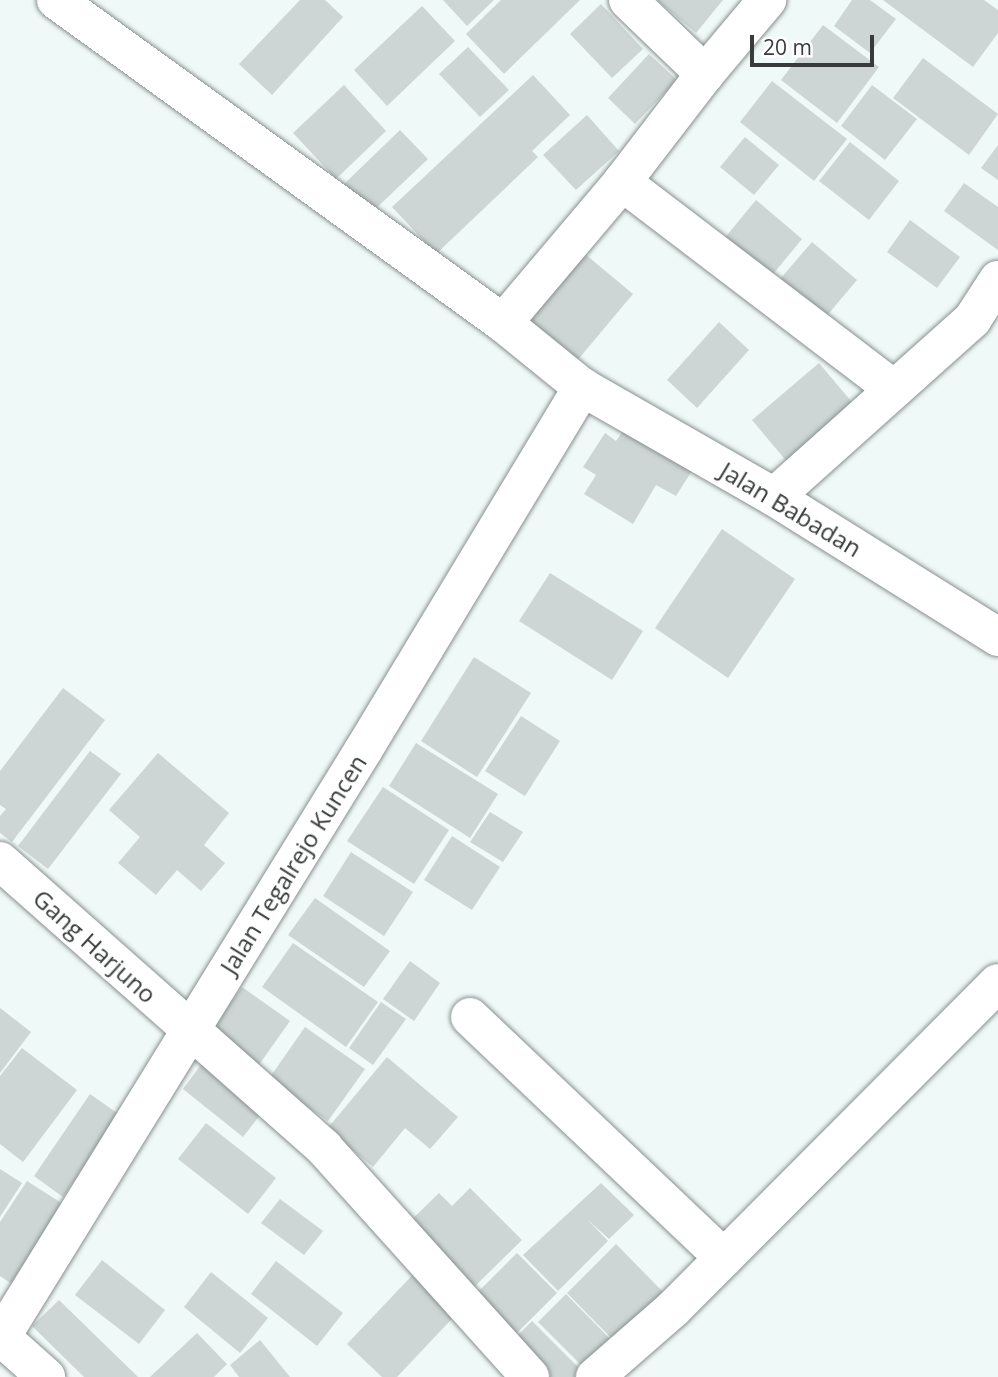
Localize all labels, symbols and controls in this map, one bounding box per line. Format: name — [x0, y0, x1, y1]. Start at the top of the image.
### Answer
scale bar — [753, 21, 877, 65]
text: 20 m — [763, 33, 812, 61]
street label: Jalan Babadan — [715, 456, 867, 562]
street label: Jalan Tegalrejo Kuncen — [214, 749, 372, 979]
street label: Gang Harjuno — [28, 883, 162, 1009]

